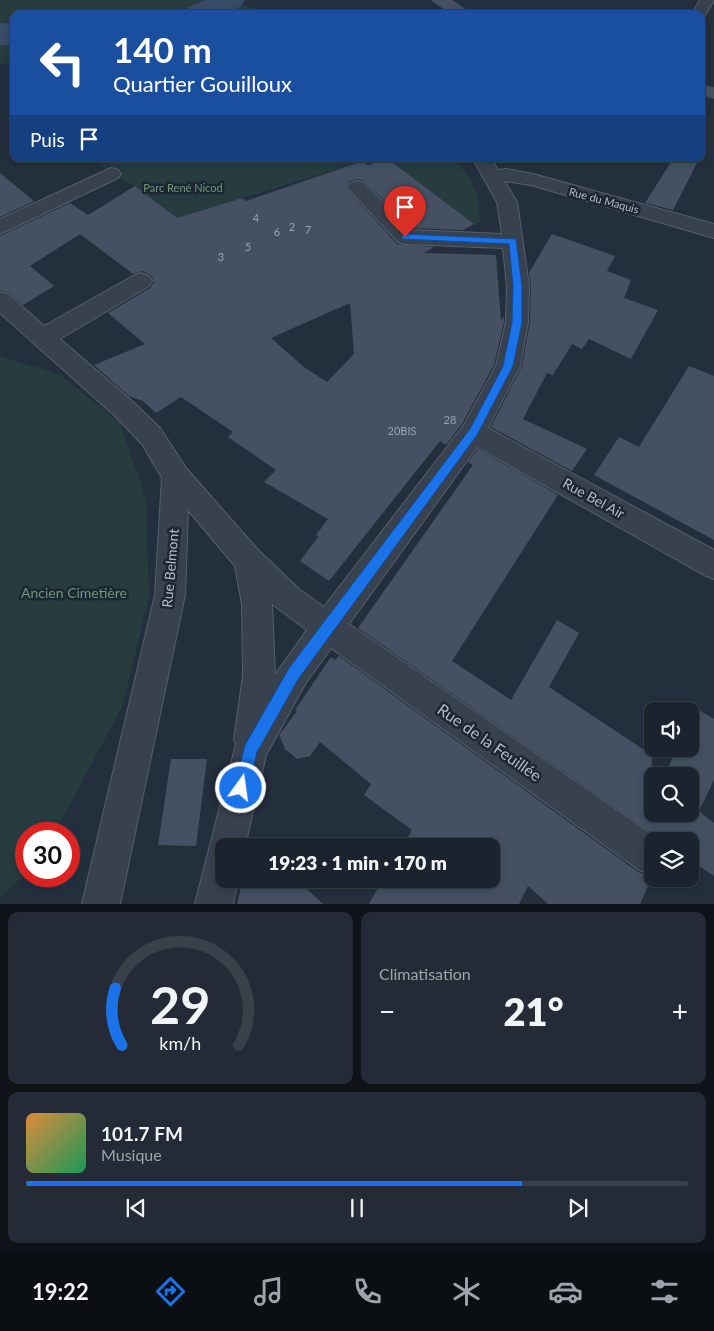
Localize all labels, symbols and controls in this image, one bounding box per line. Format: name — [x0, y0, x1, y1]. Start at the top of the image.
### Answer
text: 140 m — [113, 28, 212, 70]
icon: left — [30, 30, 95, 95]
text: Quartier Gouilloux — [113, 70, 292, 97]
icon: arrive — [75, 125, 103, 153]
text: Puis — [30, 128, 65, 151]
park label: Parc René Nicod — [143, 181, 223, 194]
street label: Rue du Maquis — [568, 184, 641, 216]
pin — [384, 186, 426, 237]
icon: arrive — [391, 193, 419, 221]
house number: 4 — [253, 211, 260, 224]
house number: 2 — [289, 220, 295, 233]
house number: 7 — [305, 223, 311, 236]
house number: 6 — [274, 225, 280, 238]
house number: 5 — [245, 240, 251, 253]
house number: 3 — [218, 250, 224, 263]
house number: 28 — [444, 413, 456, 426]
house number: 20BIS — [388, 424, 416, 437]
street label: Rue Bel Air — [560, 474, 628, 522]
street label: Rue Belmont — [158, 528, 182, 608]
park label: Ancien Cimetière — [21, 584, 127, 601]
street label: Rue de la Feuillée — [434, 699, 546, 785]
map controls — [644, 702, 699, 887]
button: sound — [644, 702, 699, 757]
position arrow — [214, 761, 266, 813]
button: search — [644, 767, 699, 822]
speed limit sign: 30 — [15, 822, 80, 887]
button: layers — [644, 832, 699, 887]
text: 19:23 · 1 min · 170 m — [268, 851, 447, 874]
text: Climatisation — [379, 964, 471, 983]
text: 29 — [150, 973, 211, 1035]
text: 21° — [504, 988, 563, 1034]
text: − — [379, 994, 395, 1028]
text: + — [672, 994, 688, 1028]
text: km/h — [160, 1032, 201, 1054]
text: 101.7 FM — [101, 1122, 183, 1145]
text: Musique — [101, 1145, 162, 1164]
icon: previous — [122, 1194, 150, 1222]
icon: pause — [343, 1194, 371, 1222]
icon: next — [564, 1194, 592, 1222]
icon: directions — [153, 1274, 188, 1309]
icon: music — [251, 1274, 286, 1309]
icon: phone — [350, 1274, 385, 1309]
icon: climate — [449, 1274, 484, 1309]
icon: car — [548, 1274, 583, 1309]
icon: filters — [647, 1274, 682, 1309]
text: 19:22 — [32, 1278, 89, 1305]

